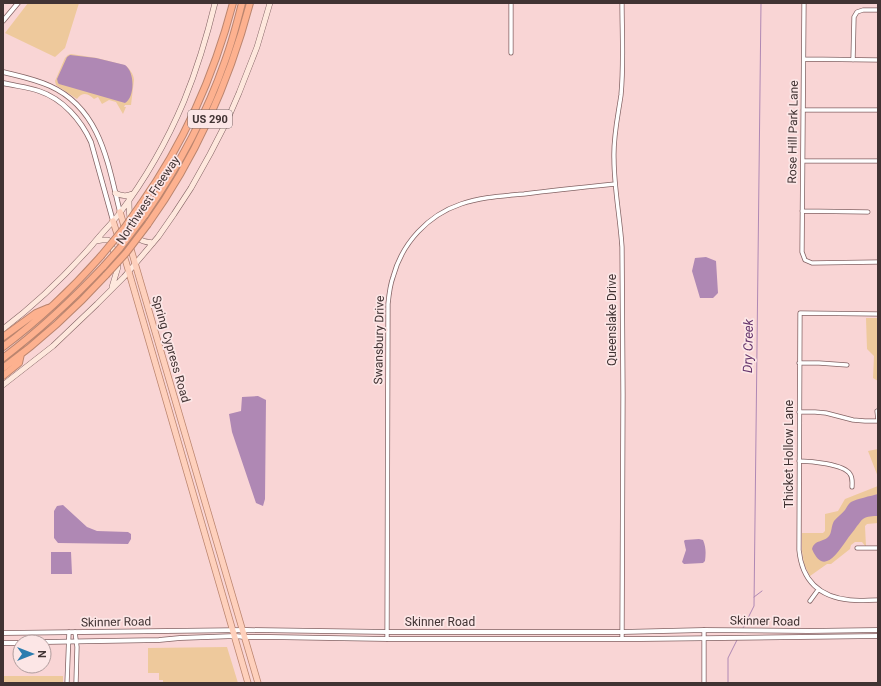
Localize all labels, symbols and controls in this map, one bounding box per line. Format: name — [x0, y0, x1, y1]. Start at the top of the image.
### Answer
street label: Rose Hill Park Lane — [785, 80, 801, 184]
road number: US 290 — [188, 110, 232, 128]
street label: Northwest Freeway — [113, 153, 183, 247]
street label: Queenslake Drive — [605, 274, 619, 366]
street label: Spring Cypress Road — [149, 294, 193, 404]
street label: Swansbury Drive — [371, 296, 387, 384]
water label: Dry Creek — [740, 318, 756, 373]
street label: Thicket Hollow Lane — [782, 400, 796, 508]
street label: Skinner Road — [730, 613, 800, 629]
street label: Skinner Road — [81, 614, 151, 630]
street label: Skinner Road — [405, 615, 475, 629]
north arrow — [12, 634, 52, 674]
text: N — [35, 650, 48, 658]

